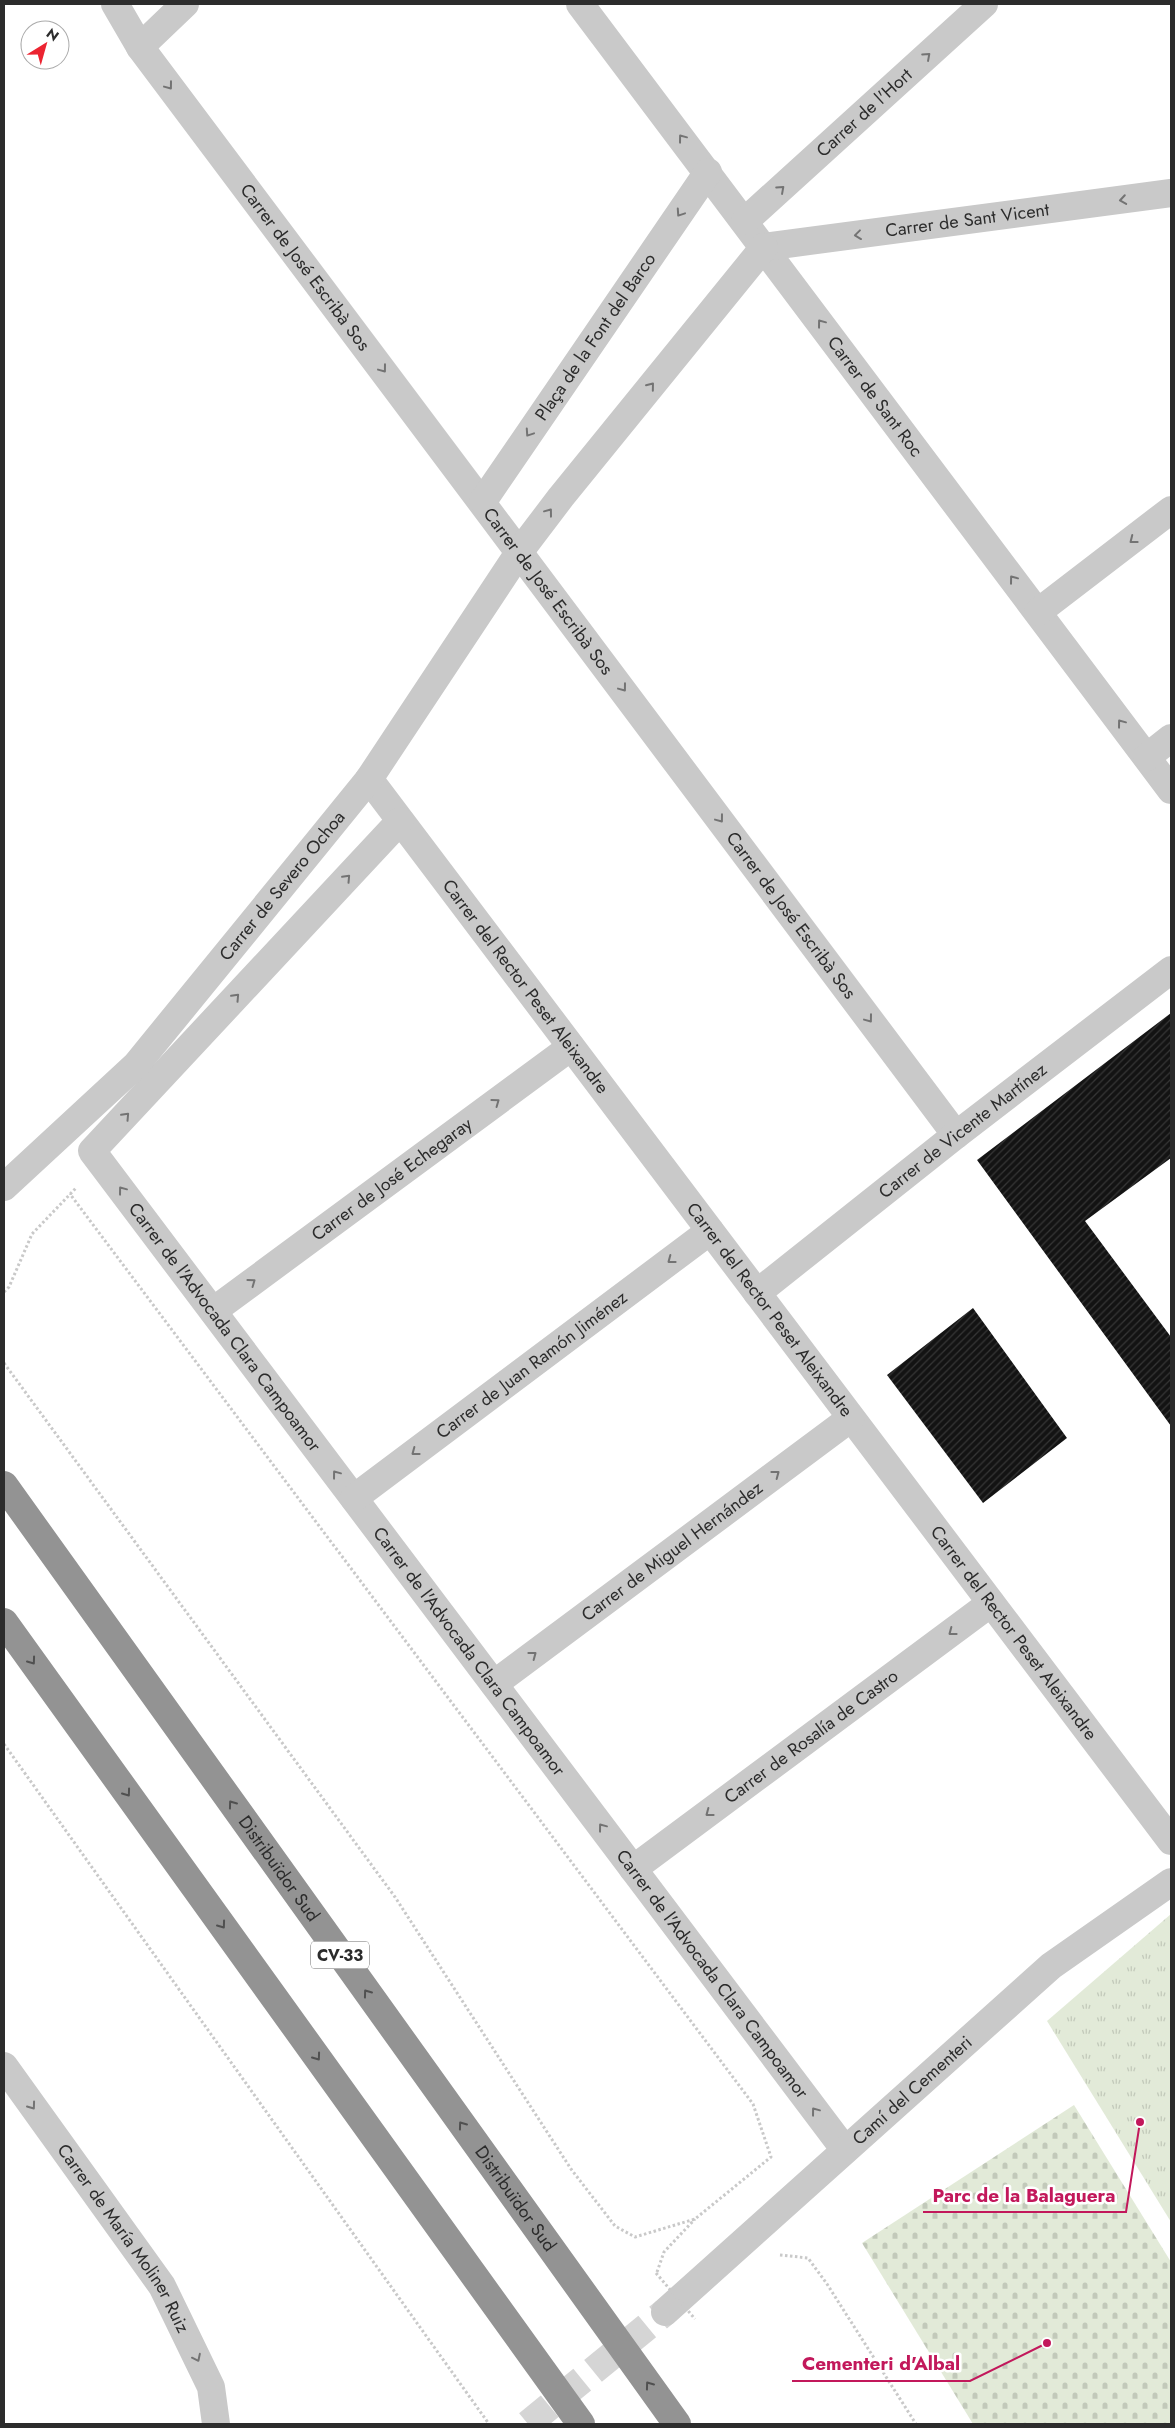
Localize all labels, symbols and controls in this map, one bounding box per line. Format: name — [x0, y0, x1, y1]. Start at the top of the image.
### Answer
north arrow — [20, 20, 70, 70]
text: N — [42, 23, 63, 46]
one-way arrow — [921, 53, 930, 62]
street label: Carrer de l'Hort — [811, 62, 918, 163]
one-way arrow — [164, 80, 172, 89]
one-way arrow — [679, 135, 688, 144]
street label: Carrer de José Escribà Sos — [234, 178, 376, 356]
one-way arrow — [775, 185, 784, 194]
one-way arrow — [1119, 194, 1127, 205]
street label: Carrer de Sant Vicent — [884, 196, 1051, 244]
one-way arrow — [677, 207, 686, 216]
one-way arrow — [854, 229, 862, 240]
street label: Plaça de la Font del Barco — [529, 247, 662, 426]
one-way arrow — [818, 320, 826, 329]
street label: Carrer de Sant Roc — [821, 331, 929, 462]
one-way arrow — [377, 363, 386, 373]
one-way arrow — [646, 383, 654, 392]
one-way arrow — [526, 428, 535, 437]
street label: Carrer de José Escribà Sos — [477, 502, 619, 680]
one-way arrow — [544, 509, 552, 518]
one-way arrow — [1130, 534, 1139, 542]
one-way arrow — [1010, 576, 1018, 585]
one-way arrow — [617, 682, 625, 691]
one-way arrow — [1118, 719, 1127, 729]
street label: Carrer de Severo Ochoa — [213, 805, 351, 966]
one-way arrow — [714, 813, 723, 823]
street label: Carrer de José Escribà Sos — [720, 826, 862, 1004]
one-way arrow — [341, 874, 350, 883]
street label: Carrer del Rector Peset Aleixandre — [436, 874, 615, 1099]
one-way arrow — [230, 993, 239, 1002]
one-way arrow — [863, 1013, 872, 1023]
street label: Carrer de Vicente Martínez — [873, 1056, 1053, 1205]
one-way arrow — [490, 1100, 499, 1108]
street label: Carrer de José Echegaray — [306, 1111, 477, 1247]
one-way arrow — [120, 1112, 129, 1121]
one-way arrow — [119, 1186, 128, 1196]
street label: Carrer de l'Advocada Clara Campoamor — [122, 1197, 328, 1458]
street label: Carrer del Rector Peset Aleixandre — [680, 1197, 859, 1422]
one-way arrow — [667, 1254, 677, 1263]
one-way arrow — [247, 1279, 256, 1288]
street label: Carrer de Juan Ramón Jiménez — [431, 1284, 633, 1445]
one-way arrow — [411, 1446, 421, 1455]
one-way arrow — [333, 1471, 341, 1480]
one-way arrow — [770, 1471, 780, 1480]
street label: Carrer de Miguel Hernández — [576, 1475, 769, 1628]
street label: Carrer del Rector Peset Aleixandre — [924, 1520, 1103, 1746]
street label: Carrer de l'Advocada Clara Campoamor — [367, 1521, 572, 1782]
one-way arrow — [948, 1626, 958, 1635]
one-way arrow — [527, 1652, 537, 1661]
one-way arrow — [26, 1655, 35, 1665]
street label: Carrer de Rosalía de Castro — [719, 1663, 904, 1810]
one-way arrow — [121, 1787, 130, 1797]
one-way arrow — [229, 1800, 238, 1809]
one-way arrow — [705, 1807, 715, 1816]
street label: Distribuïdor Sud — [232, 1810, 326, 1927]
one-way arrow — [599, 1823, 608, 1833]
street label: Carrer de l'Advocada Clara Campoamor — [610, 1844, 815, 2105]
one-way arrow — [216, 1919, 225, 1929]
road number: CV-33 — [311, 1942, 369, 1968]
one-way arrow — [364, 1989, 373, 1998]
street label: Camí del Cementeri — [847, 2030, 978, 2151]
one-way arrow — [311, 2051, 320, 2061]
one-way arrow — [26, 2100, 35, 2109]
one-way arrow — [812, 2107, 821, 2117]
one-way arrow — [459, 2121, 468, 2130]
street label: Carrer de María Moliner Ruiz — [51, 2138, 196, 2338]
street label: Distribuïdor Sud — [468, 2140, 562, 2257]
callout: Parc de la Balaguera — [923, 2178, 1126, 2212]
text: Parc de la Balaguera — [932, 2182, 1116, 2209]
callout: Cementeri d'Albal — [792, 2347, 970, 2381]
text: Cementeri d'Albal — [802, 2350, 960, 2377]
one-way arrow — [191, 2353, 201, 2362]
one-way arrow — [646, 2382, 654, 2391]

